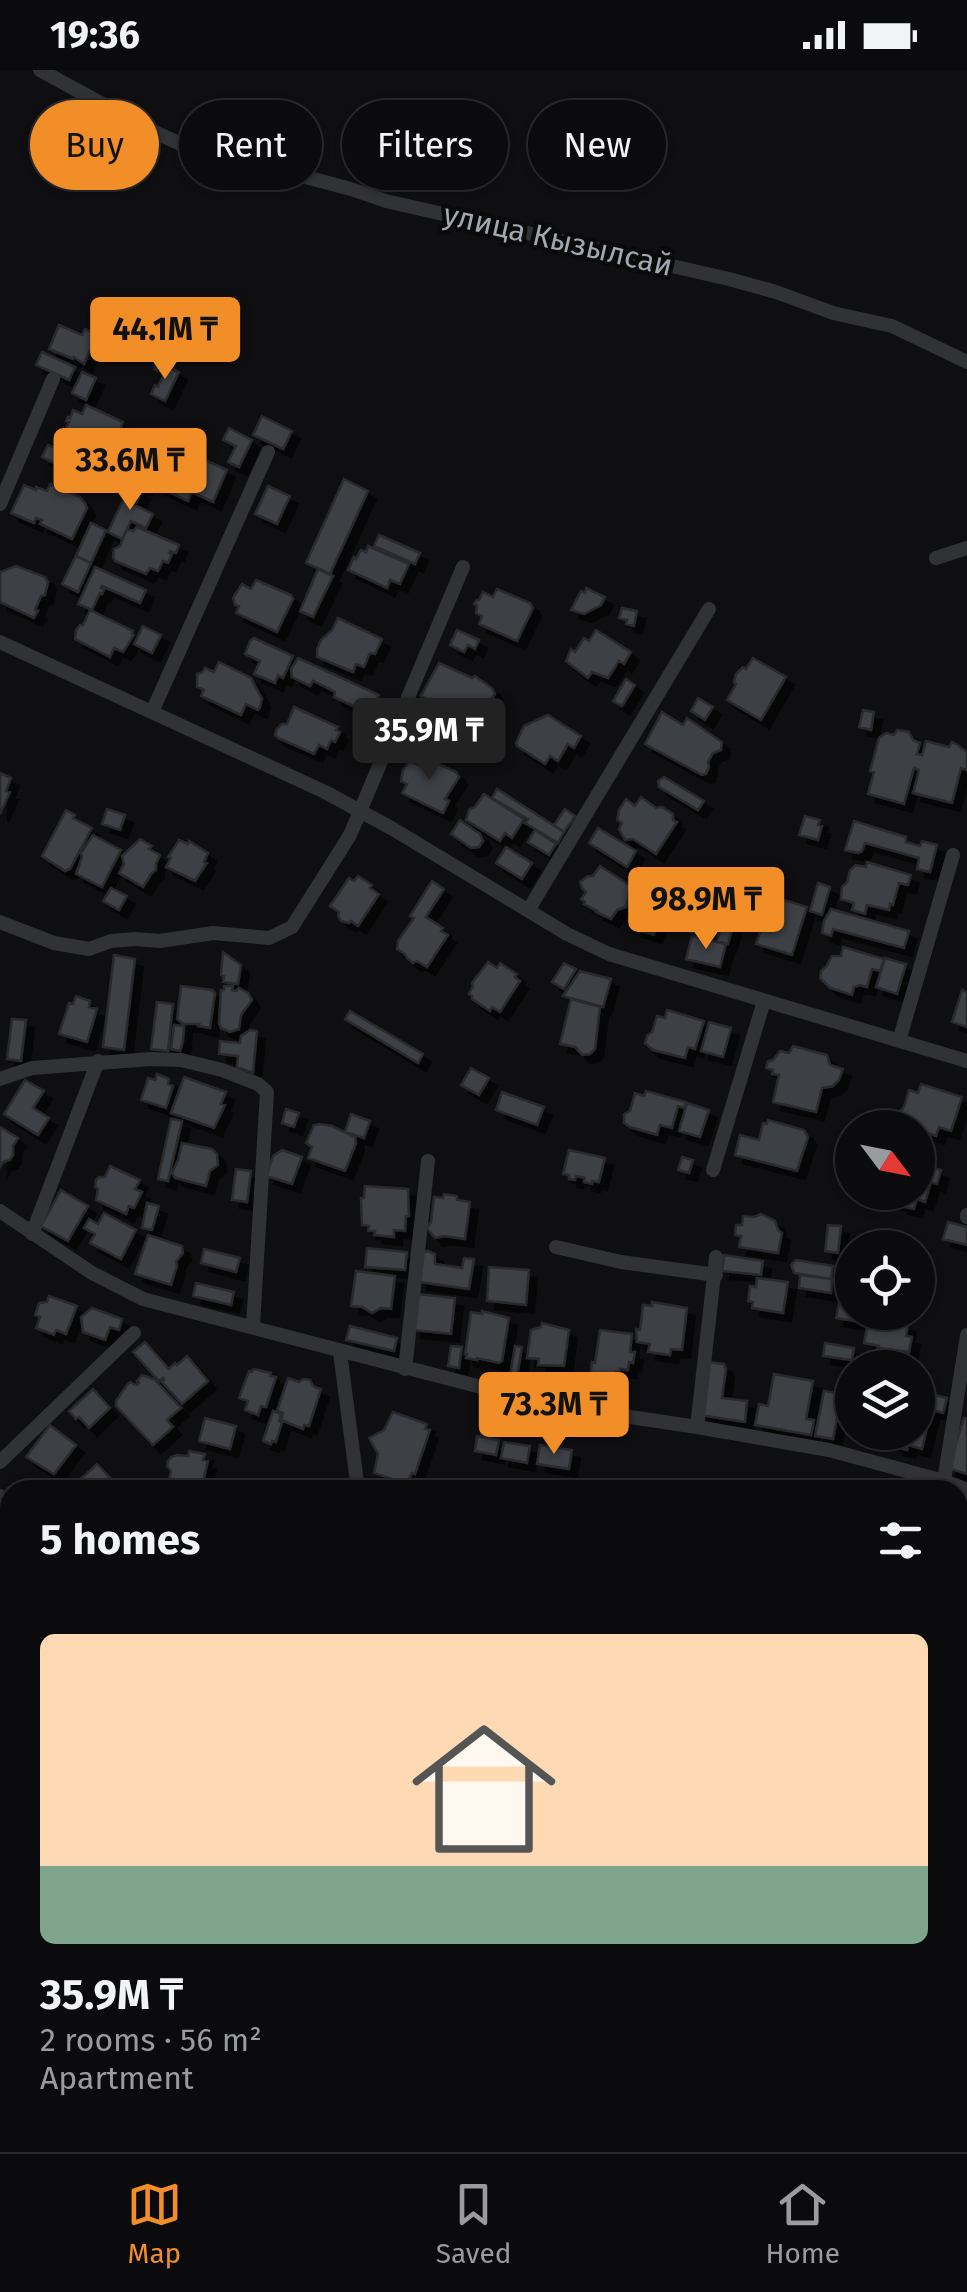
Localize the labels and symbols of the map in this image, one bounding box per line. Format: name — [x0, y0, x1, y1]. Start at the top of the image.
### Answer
street label: улица Кызылсай — [440, 196, 676, 284]
pin: 44.1M ₸ — [73, 297, 257, 382]
pin: 33.6M ₸ — [38, 428, 222, 513]
pin: 35.9M ₸ — [337, 698, 521, 783]
pin: 98.9M ₸ — [614, 867, 798, 952]
north arrow — [835, 1110, 935, 1210]
pin: 73.3M ₸ — [462, 1372, 646, 1457]

